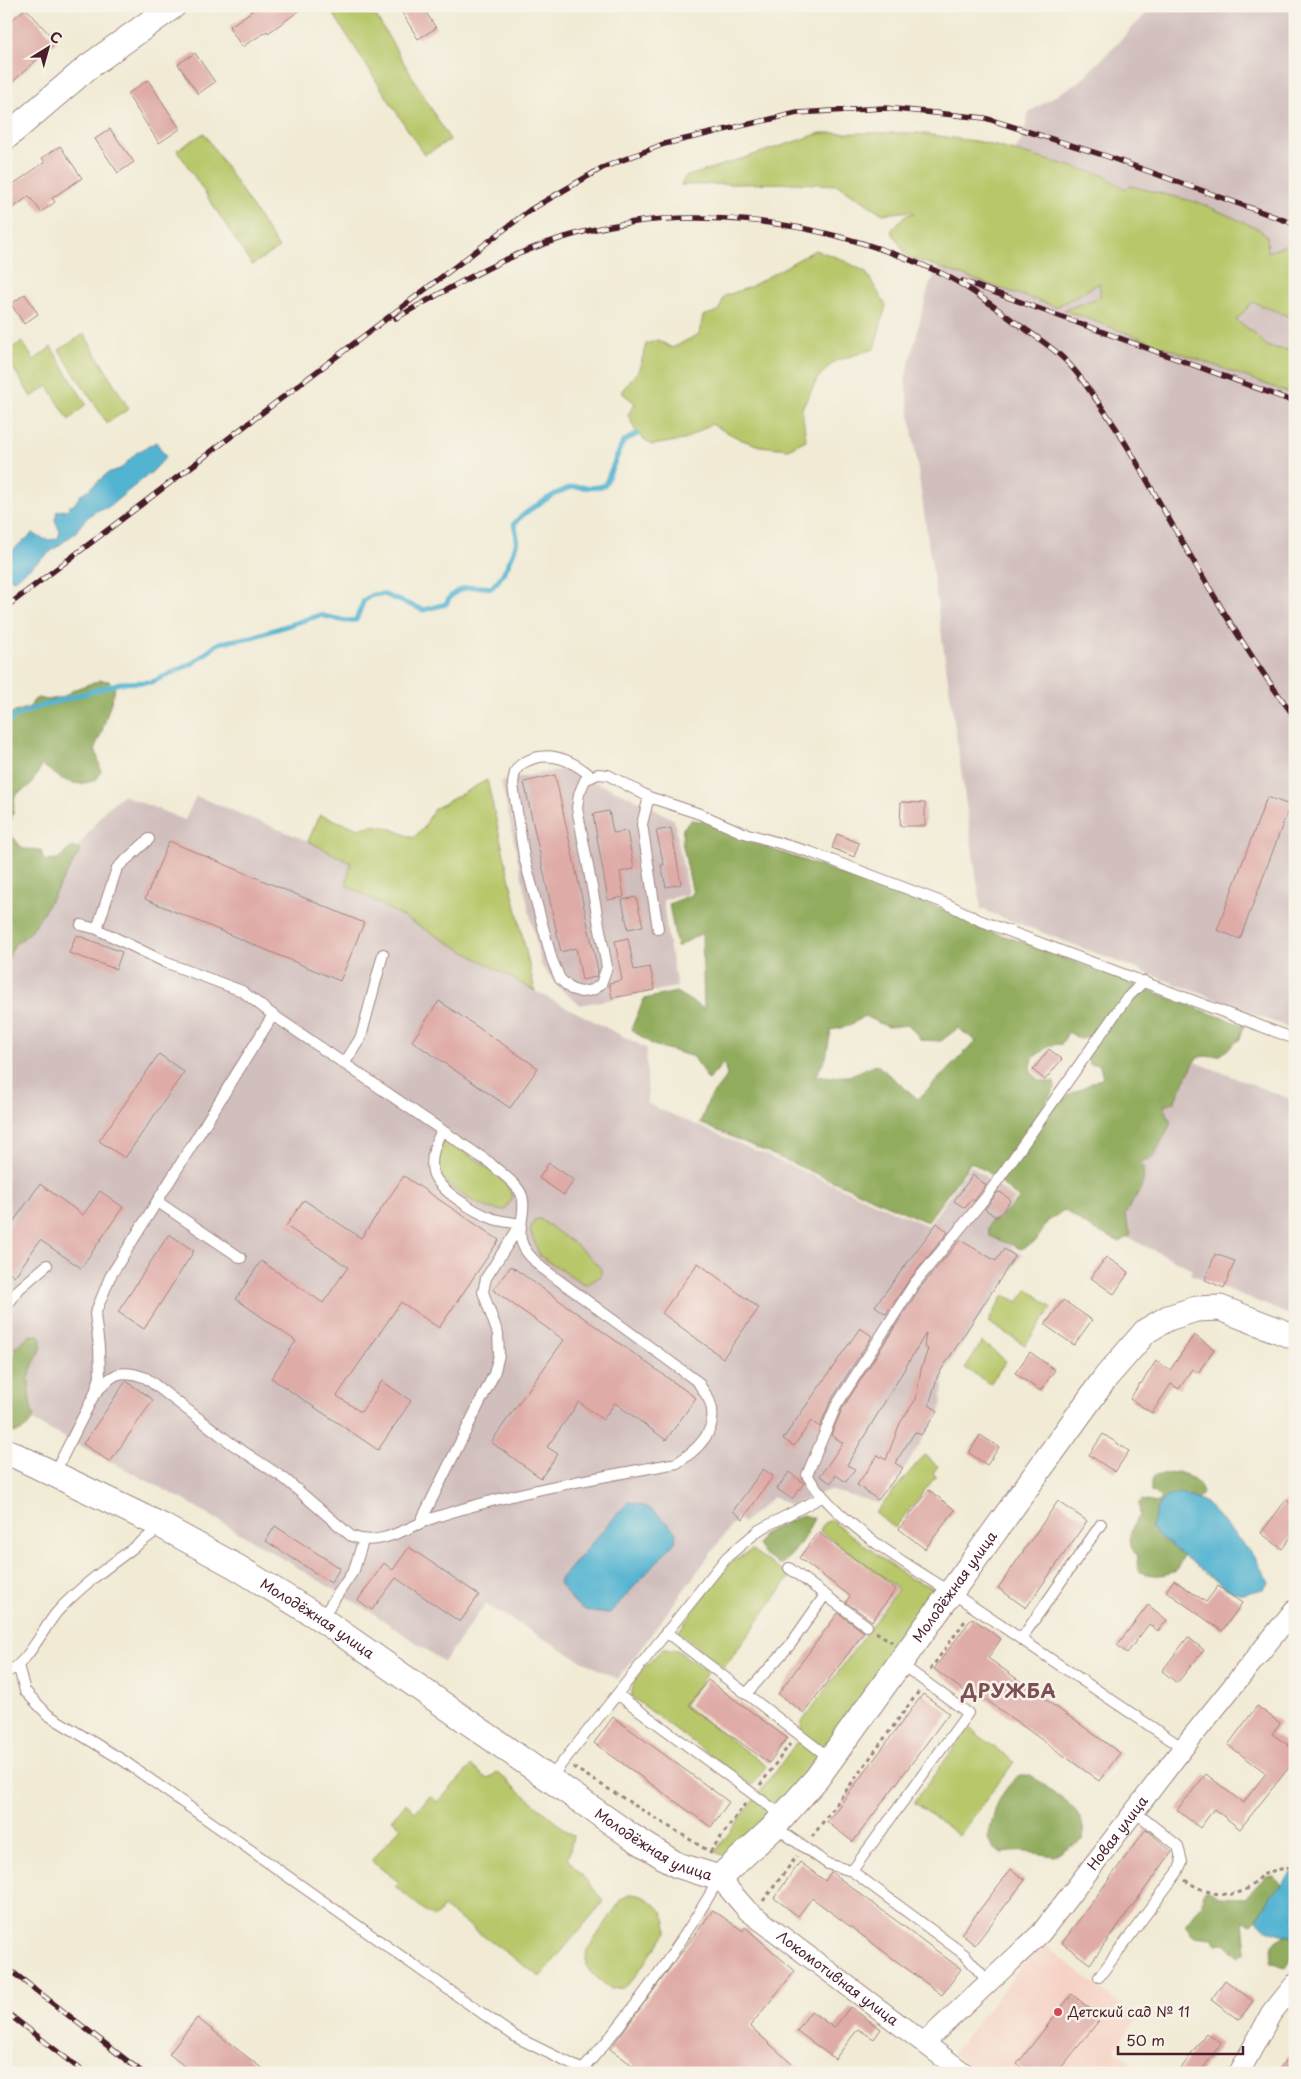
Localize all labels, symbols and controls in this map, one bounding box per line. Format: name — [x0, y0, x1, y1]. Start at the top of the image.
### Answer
north arrow — [22, 22, 72, 72]
text: С — [46, 26, 67, 49]
street label: Молодёжная улица — [907, 1526, 1002, 1647]
street label: Молодёжная улица — [256, 1573, 379, 1663]
district label: ДРУЖБА — [960, 1676, 1057, 1704]
street label: Новая улица — [1082, 1791, 1153, 1875]
street label: Молодёжная улица — [591, 1803, 715, 1885]
street label: Локомотивная улица — [773, 1925, 903, 2030]
place label: Детский сад № 11 — [1067, 2001, 1190, 2022]
marker: Детский сад № 11 — [1052, 2006, 1064, 2018]
scale bar — [1118, 2024, 1244, 2056]
text: 50 m — [1126, 2028, 1165, 2051]

